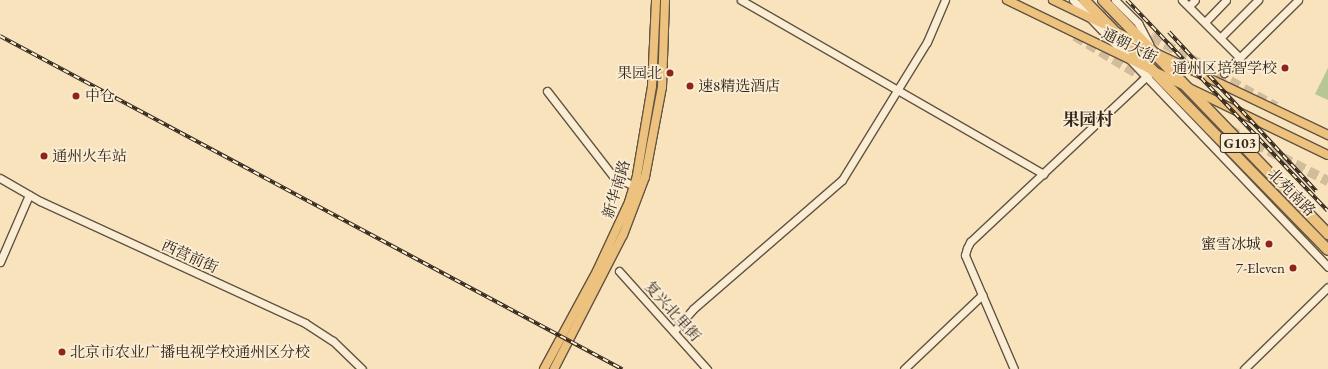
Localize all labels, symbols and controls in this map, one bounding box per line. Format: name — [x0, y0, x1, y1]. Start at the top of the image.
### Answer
street label: 通朝大街 — [1099, 24, 1161, 66]
place label: 通州区培智学校 — [1172, 59, 1277, 77]
marker: 通州区培智学校 — [1280, 63, 1290, 73]
place label: 果园北 — [617, 64, 662, 82]
marker: 果园北 — [665, 68, 675, 78]
place label: 速8精选酒店 — [698, 77, 780, 95]
marker: 速8精选酒店 — [685, 81, 695, 91]
place label: 中仓 — [85, 87, 115, 105]
marker: 中仓 — [70, 90, 82, 102]
district label: 果园村 — [1063, 110, 1113, 130]
road number: G103 — [1219, 131, 1261, 155]
place label: 通州火车站 — [52, 147, 127, 165]
marker: 通州火车站 — [39, 151, 49, 161]
street label: 新华南路 — [599, 158, 633, 220]
street label: 北苑南路 — [1264, 164, 1320, 220]
place label: 蜜雪冰城 — [1201, 235, 1261, 253]
street label: 西营前街 — [159, 236, 221, 276]
marker: 蜜雪冰城 — [1264, 239, 1274, 249]
place label: 7-Eleven — [1236, 259, 1285, 277]
marker: 7-Eleven — [1288, 263, 1298, 273]
street label: 复兴北里街 — [641, 277, 705, 345]
place label: 北京市农业广播电视学校通州区分校 — [70, 343, 310, 361]
marker: 北京市农业广播电视学校通州区分校 — [57, 347, 67, 357]

